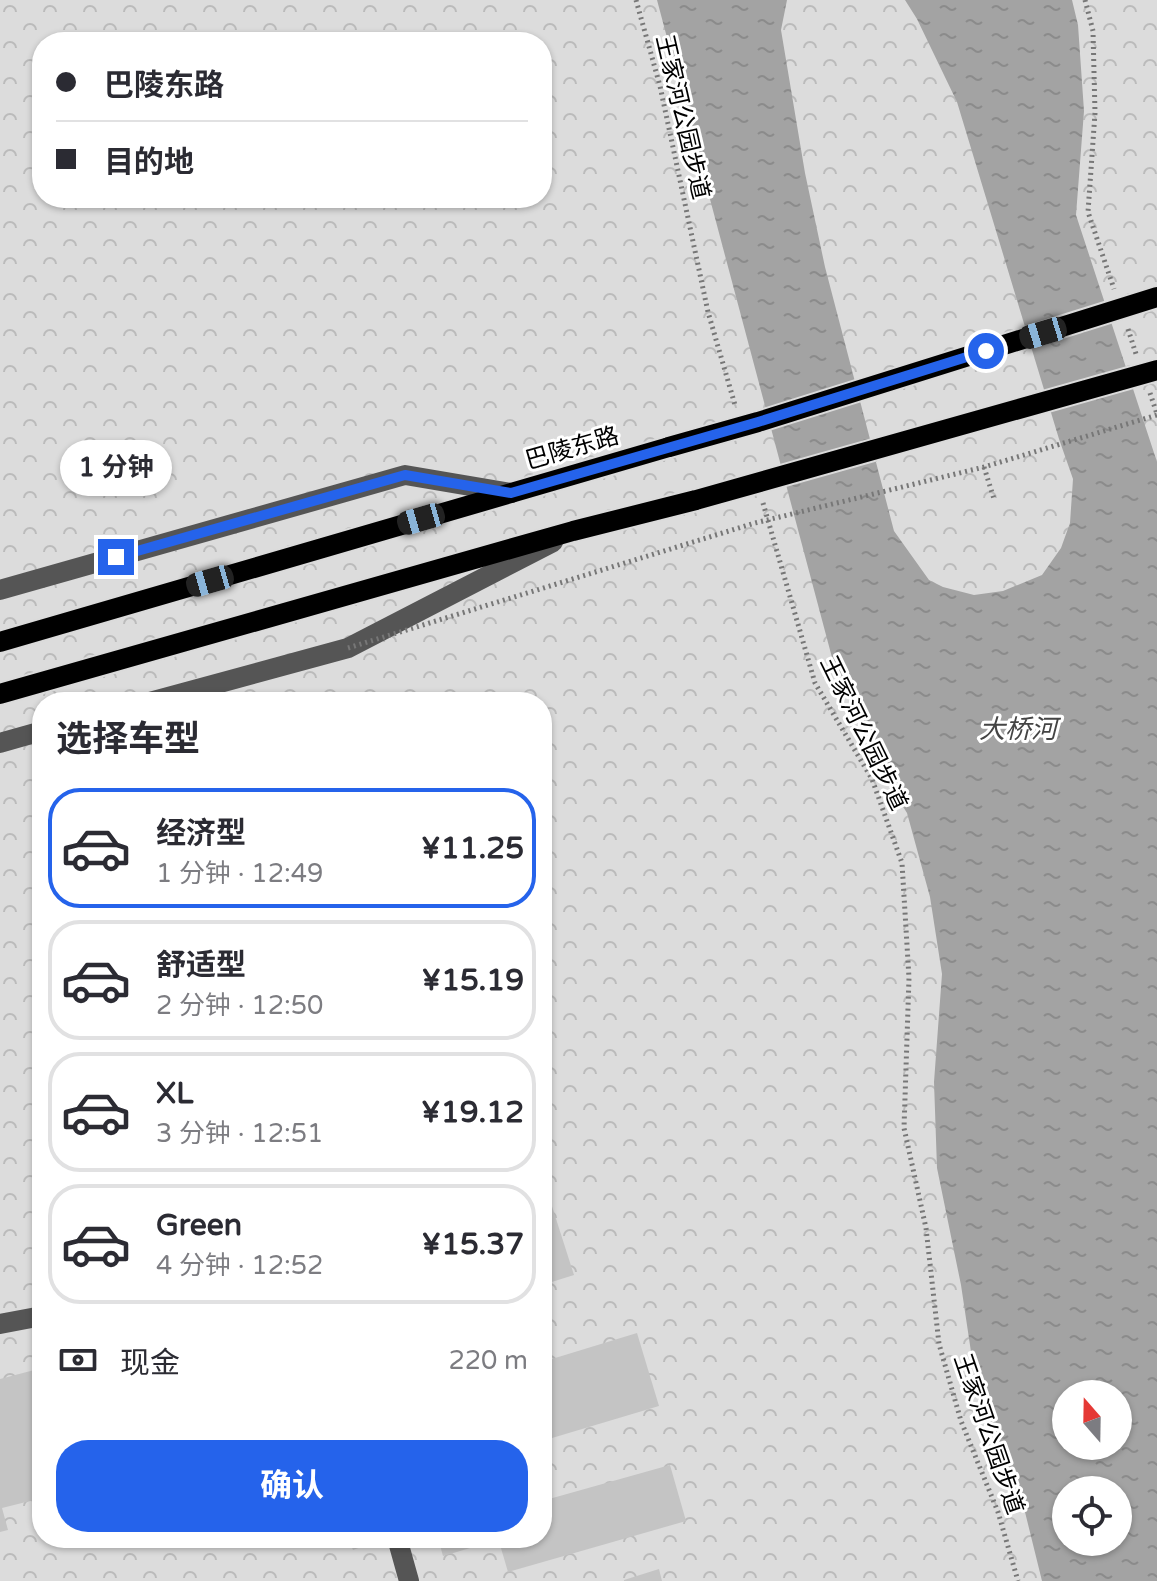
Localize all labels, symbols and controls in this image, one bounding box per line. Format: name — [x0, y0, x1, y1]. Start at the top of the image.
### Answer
street label: 王家河公园步道 — [649, 32, 716, 202]
text: 巴陵东路 — [104, 67, 224, 104]
text: 目的地 — [104, 144, 194, 181]
car — [1017, 315, 1069, 351]
route start — [968, 333, 1004, 369]
street label: 巴陵东路 — [522, 421, 622, 476]
callout: 1 分钟 — [60, 441, 172, 497]
text: 1 分钟 — [78, 452, 154, 483]
car — [395, 501, 447, 537]
route end — [98, 539, 134, 575]
car — [184, 563, 236, 599]
street label: 王家河公园步道 — [814, 651, 913, 815]
water label: 大桥河 — [979, 714, 1062, 745]
text: 选择车型 — [56, 718, 200, 761]
icon: car — [60, 812, 132, 884]
text: 经济型 — [156, 815, 246, 852]
text: ¥11.25 — [421, 830, 524, 867]
text: 1 分钟 · 12:49 — [156, 858, 323, 889]
icon: car — [60, 944, 132, 1016]
text: 舒适型 — [156, 947, 246, 984]
text: ¥15.19 — [421, 962, 524, 999]
text: 2 分钟 · 12:50 — [156, 990, 323, 1021]
text: XL — [156, 1075, 193, 1112]
icon: car — [60, 1076, 132, 1148]
text: ¥19.12 — [421, 1094, 524, 1131]
text: 3 分钟 · 12:51 — [156, 1118, 323, 1149]
text: Green — [156, 1207, 242, 1244]
icon: car — [60, 1208, 132, 1280]
text: ¥15.37 — [421, 1226, 524, 1263]
text: 4 分钟 · 12:52 — [156, 1250, 323, 1281]
icon: cash — [56, 1338, 100, 1382]
text: 现金 — [120, 1345, 180, 1382]
text: 220 m — [448, 1345, 528, 1376]
street label: 王家河公园步道 — [947, 1350, 1030, 1518]
north arrow — [1052, 1380, 1132, 1460]
map controls — [1052, 1380, 1132, 1556]
button: 确认 — [56, 1440, 528, 1532]
button: locate — [1052, 1476, 1132, 1556]

